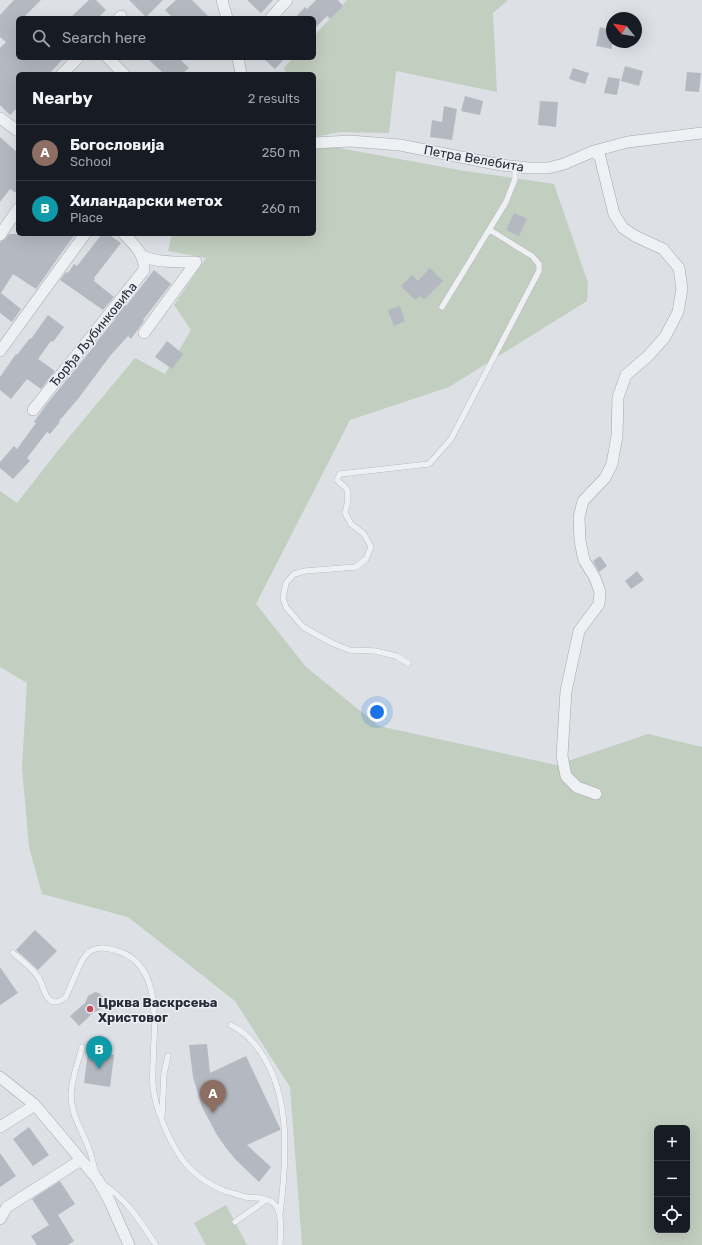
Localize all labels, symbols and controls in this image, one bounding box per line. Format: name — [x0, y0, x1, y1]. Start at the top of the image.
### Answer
north arrow — [606, 12, 642, 48]
search box — [16, 16, 316, 60]
icon: search — [30, 27, 52, 49]
text: Search here — [62, 29, 146, 47]
text: Nearby — [32, 88, 93, 108]
text: 2 results — [248, 91, 300, 106]
text: Богословија — [70, 136, 164, 154]
street label: Петра Велебита — [423, 142, 525, 175]
text: A — [40, 145, 50, 160]
text: 250 m — [262, 145, 300, 160]
text: School — [70, 154, 111, 169]
text: Хиландарски метох — [70, 192, 223, 210]
text: B — [40, 201, 50, 216]
text: 260 m — [262, 201, 300, 216]
text: Place — [70, 210, 103, 225]
street label: Ђорђа Љубинковића — [47, 279, 140, 390]
your location — [367, 702, 387, 722]
place label: Црква Васкрсења Христовог — [98, 995, 218, 1025]
marker: Црква Васкрсења Христовог — [85, 1004, 95, 1014]
pin: B — [86, 1036, 112, 1069]
pin: A — [200, 1080, 226, 1113]
map controls — [654, 1125, 690, 1233]
button: + — [654, 1125, 690, 1161]
button: − — [654, 1161, 690, 1197]
button: locate — [654, 1197, 690, 1233]

